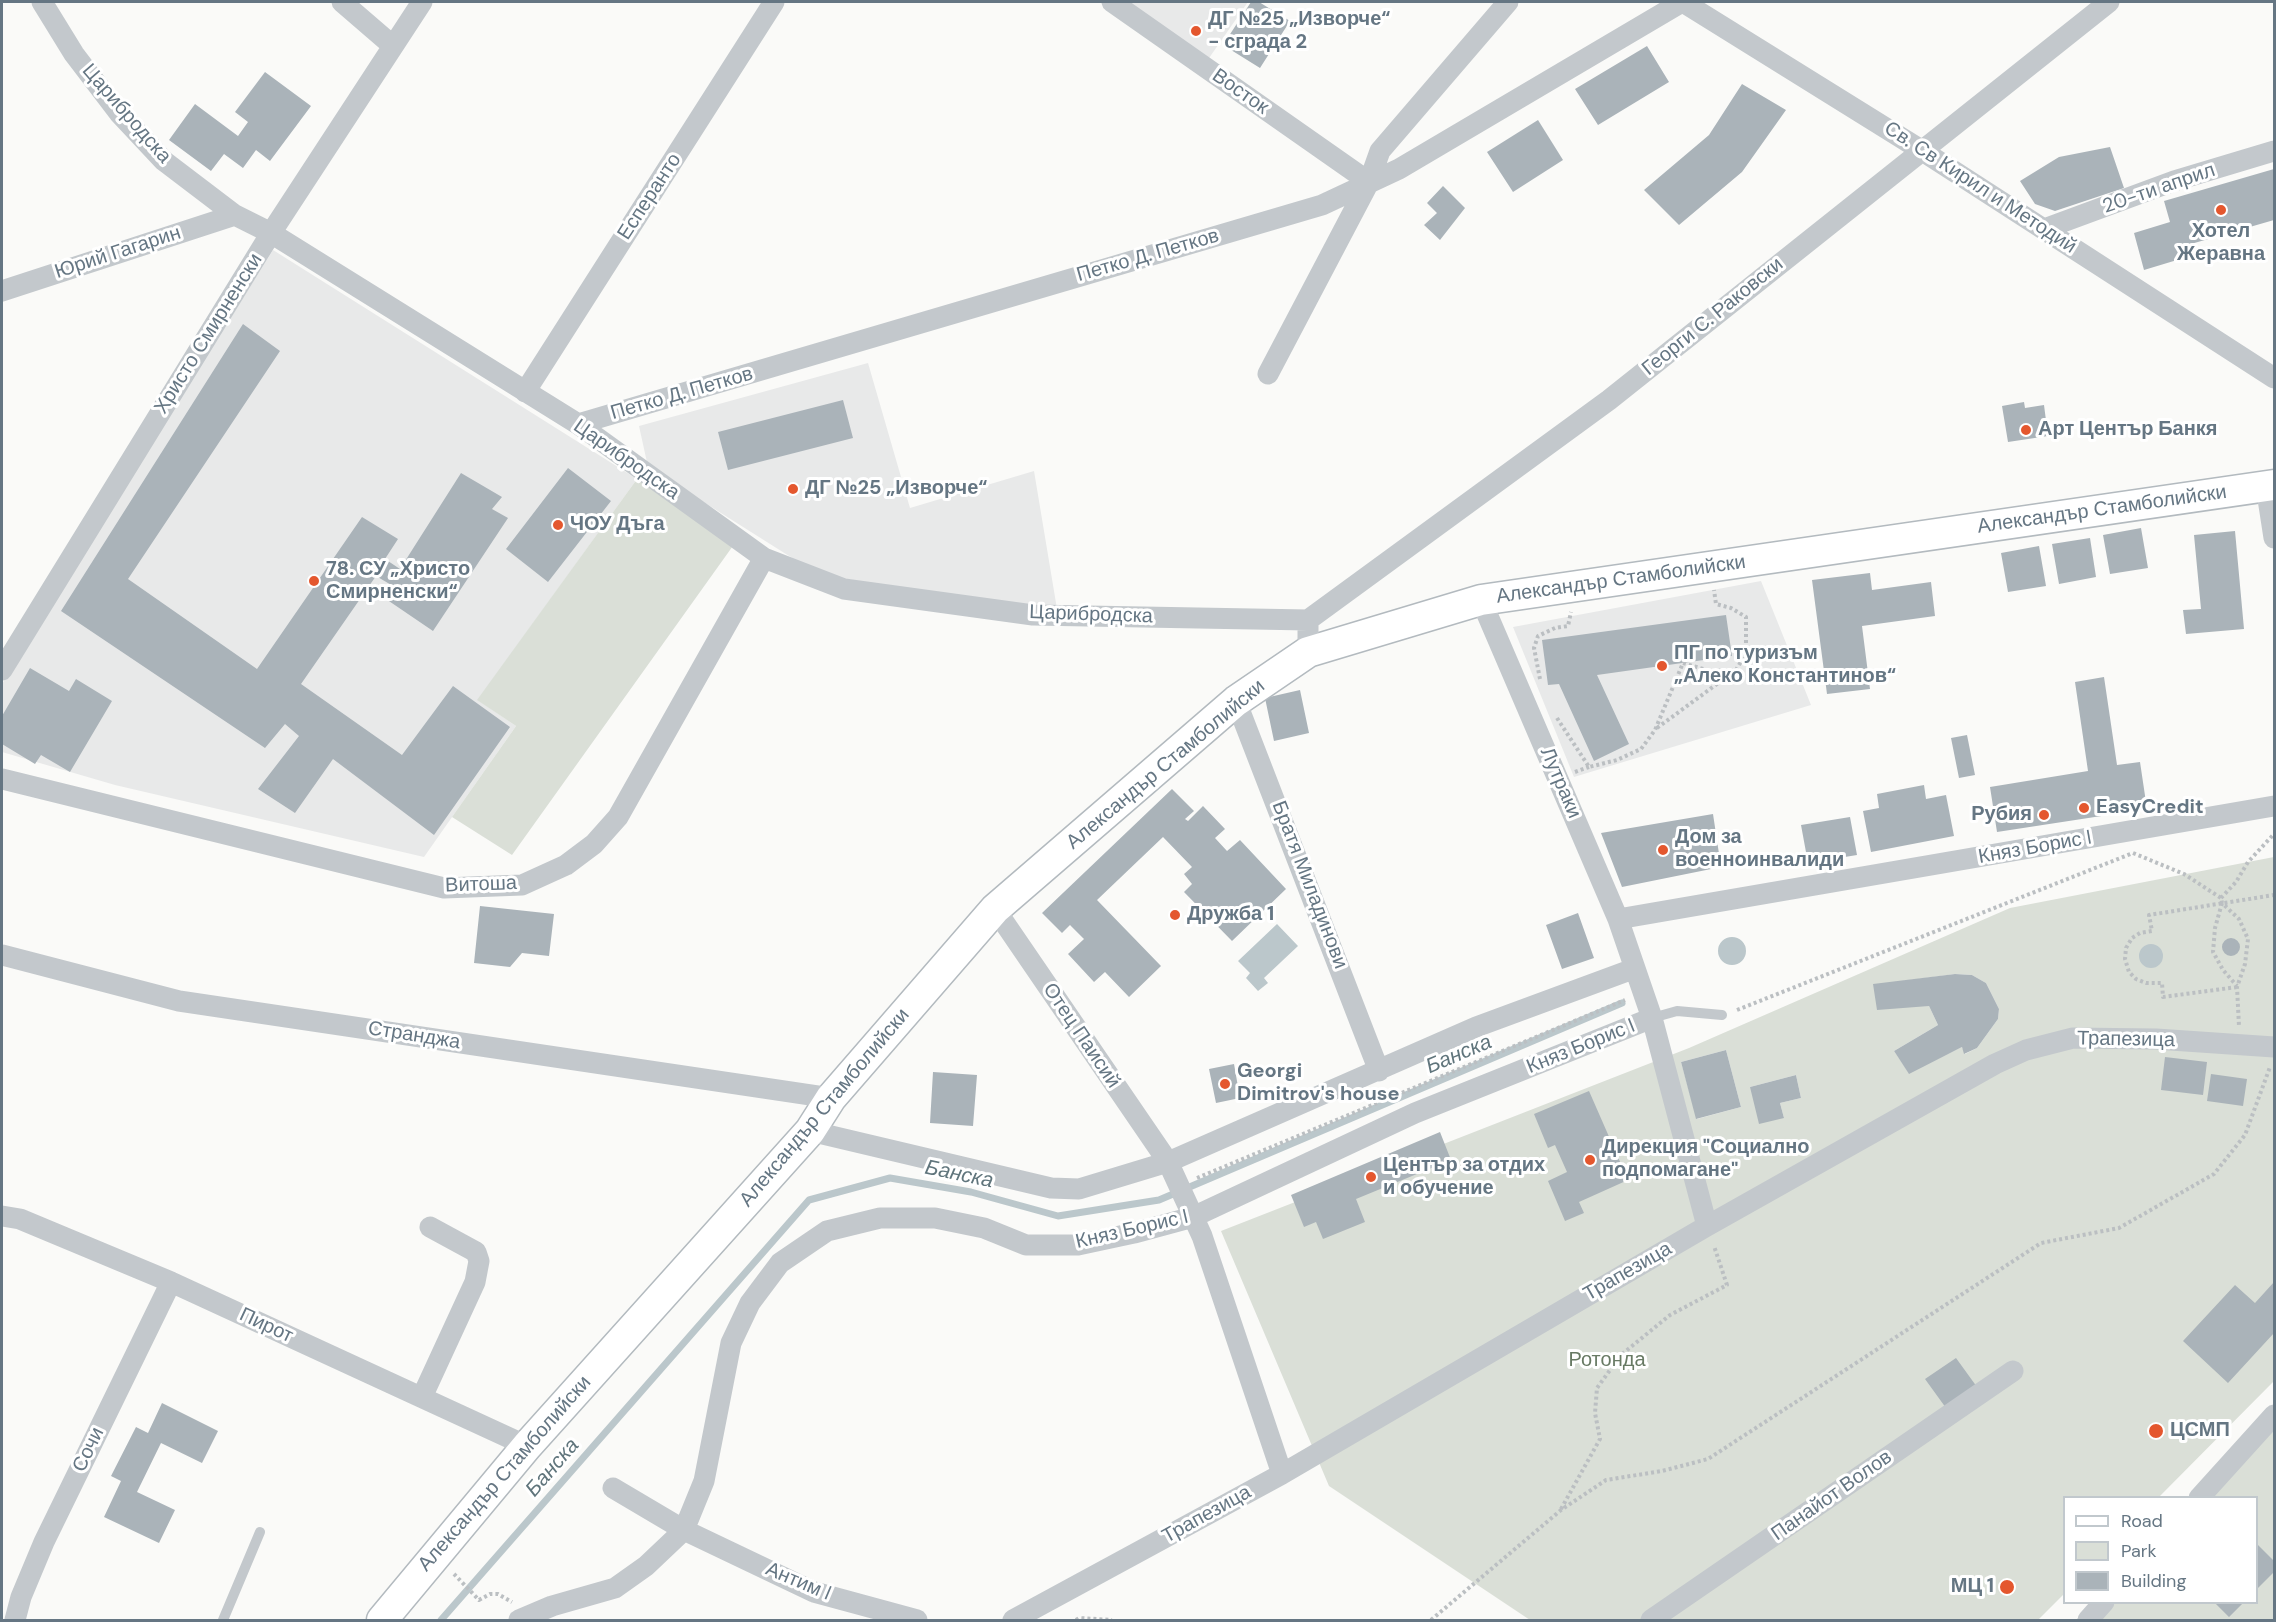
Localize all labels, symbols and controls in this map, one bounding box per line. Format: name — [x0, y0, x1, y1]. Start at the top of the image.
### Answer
place label: ДГ №25 „Изворче“ - сграда 2 — [1208, 8, 1390, 55]
marker: ДГ №25 „Изворче“ - сграда 2 — [1189, 24, 1203, 38]
street label: Царибродска — [76, 59, 176, 169]
street label: Восток — [1207, 64, 1273, 120]
street label: Св. Св Кирил и Методий — [1879, 117, 2081, 259]
street label: Есперанто — [613, 149, 687, 245]
street label: 20-ти април — [2100, 159, 2218, 219]
marker: Хотел Жеравна — [2214, 203, 2228, 217]
place label: Хотел Жеравна — [2177, 220, 2265, 267]
street label: Юрий Гагарин — [52, 221, 184, 285]
street label: Петко Д. Петков — [1074, 224, 1222, 288]
street label: Христо Смирненски — [150, 249, 268, 419]
street label: Георги С. Раковски — [1638, 253, 1788, 381]
street label: Петко Д. Петков — [608, 362, 756, 426]
street label: Царибродска — [568, 415, 684, 505]
place label: Арт Център Банкя — [2038, 418, 2217, 442]
marker: Арт Център Банкя — [2019, 423, 2033, 437]
place label: ДГ №25 „Изворче“ — [805, 477, 987, 501]
street label: Александър Стамболийски — [1976, 481, 2228, 539]
marker: ДГ №25 „Изворче“ — [786, 482, 800, 496]
place label: ЧОУ Дъга — [570, 513, 665, 537]
marker: ЧОУ Дъга — [551, 518, 565, 532]
street label: Александър Стамболийски — [1495, 551, 1747, 609]
place label: 78. СУ „Христо Смирненски“ — [326, 558, 470, 605]
marker: 78. СУ „Христо Смирненски“ — [307, 574, 321, 588]
street label: Царибродска — [1029, 601, 1153, 629]
place label: ПГ по туризъм „Алеко Константинов“ — [1674, 642, 1896, 689]
marker: ПГ по туризъм „Алеко Константинов“ — [1655, 659, 1669, 673]
street label: Александър Стамболийски — [1062, 675, 1270, 855]
street label: Лутраки — [1534, 744, 1586, 822]
place label: EasyCredit — [2096, 796, 2204, 820]
street label: Братя Миладинови — [1266, 798, 1352, 972]
marker: EasyCredit — [2077, 801, 2091, 815]
place label: Рубия — [1971, 803, 2032, 827]
marker: Рубия — [2037, 808, 2051, 822]
place label: Дом за военноинвалиди — [1675, 826, 1844, 873]
street label: Княз Борис I — [1977, 826, 2093, 870]
marker: Дом за военноинвалиди — [1656, 843, 1670, 857]
street label: Витоша — [445, 872, 517, 898]
place label: Дружба 1 — [1187, 903, 1274, 927]
marker: Дружба 1 — [1168, 908, 1182, 922]
street label: Отец Паисий — [1037, 979, 1125, 1093]
street label: Александър Стамболийски — [735, 1004, 915, 1212]
street label: Княз Борис I — [1523, 1014, 1639, 1080]
street label: Странджа — [366, 1017, 462, 1055]
street label: Трапезица — [2077, 1027, 2175, 1053]
water label: Банска — [1422, 1030, 1496, 1080]
place label: Georgi Dimitrov's house — [1237, 1060, 1399, 1107]
marker: Georgi Dimitrov's house — [1218, 1077, 1232, 1091]
place label: Дирекция "Социално подпомагане" — [1602, 1136, 1810, 1183]
marker: Дирекция "Социално подпомагане" — [1583, 1153, 1597, 1167]
place label: Център за отдих и обучение — [1383, 1154, 1545, 1201]
water label: Банска — [923, 1156, 995, 1194]
marker: Център за отдих и обучение — [1364, 1170, 1378, 1184]
street label: Княз Борис I — [1073, 1205, 1191, 1255]
street label: Трапезица — [1580, 1237, 1676, 1307]
street label: Пирот — [235, 1303, 297, 1349]
park label: Ротонда — [1568, 1349, 1646, 1373]
street label: Александър Стамболийски — [413, 1371, 597, 1577]
place label: ЦСМП — [2170, 1419, 2230, 1443]
marker: ЦСМП — [2147, 1422, 2165, 1440]
street label: Сочи — [68, 1424, 110, 1476]
water label: Банска — [521, 1434, 585, 1502]
street label: Панайот Волов — [1767, 1446, 1897, 1546]
street label: Трапезица — [1158, 1481, 1256, 1549]
legend — [2063, 1496, 2258, 1604]
text: Road — [2121, 1509, 2163, 1533]
text: Park — [2121, 1539, 2157, 1563]
street label: Антим I — [762, 1558, 834, 1606]
text: Building — [2121, 1569, 2186, 1593]
place label: МЦ 1 — [1951, 1575, 1994, 1599]
marker: МЦ 1 — [1998, 1578, 2016, 1596]

